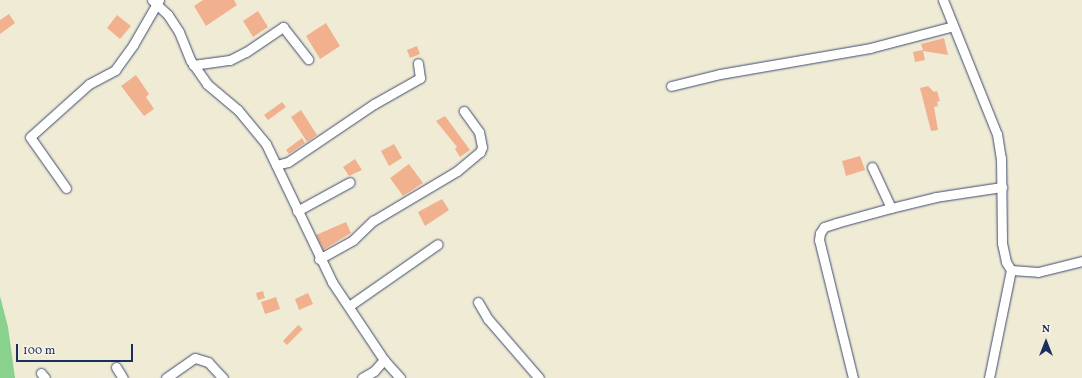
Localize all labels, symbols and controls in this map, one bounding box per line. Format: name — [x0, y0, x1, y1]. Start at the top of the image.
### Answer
north arrow — [1026, 322, 1066, 362]
text: N — [1042, 322, 1050, 337]
scale bar — [18, 336, 135, 362]
text: 100 m — [23, 343, 55, 359]

